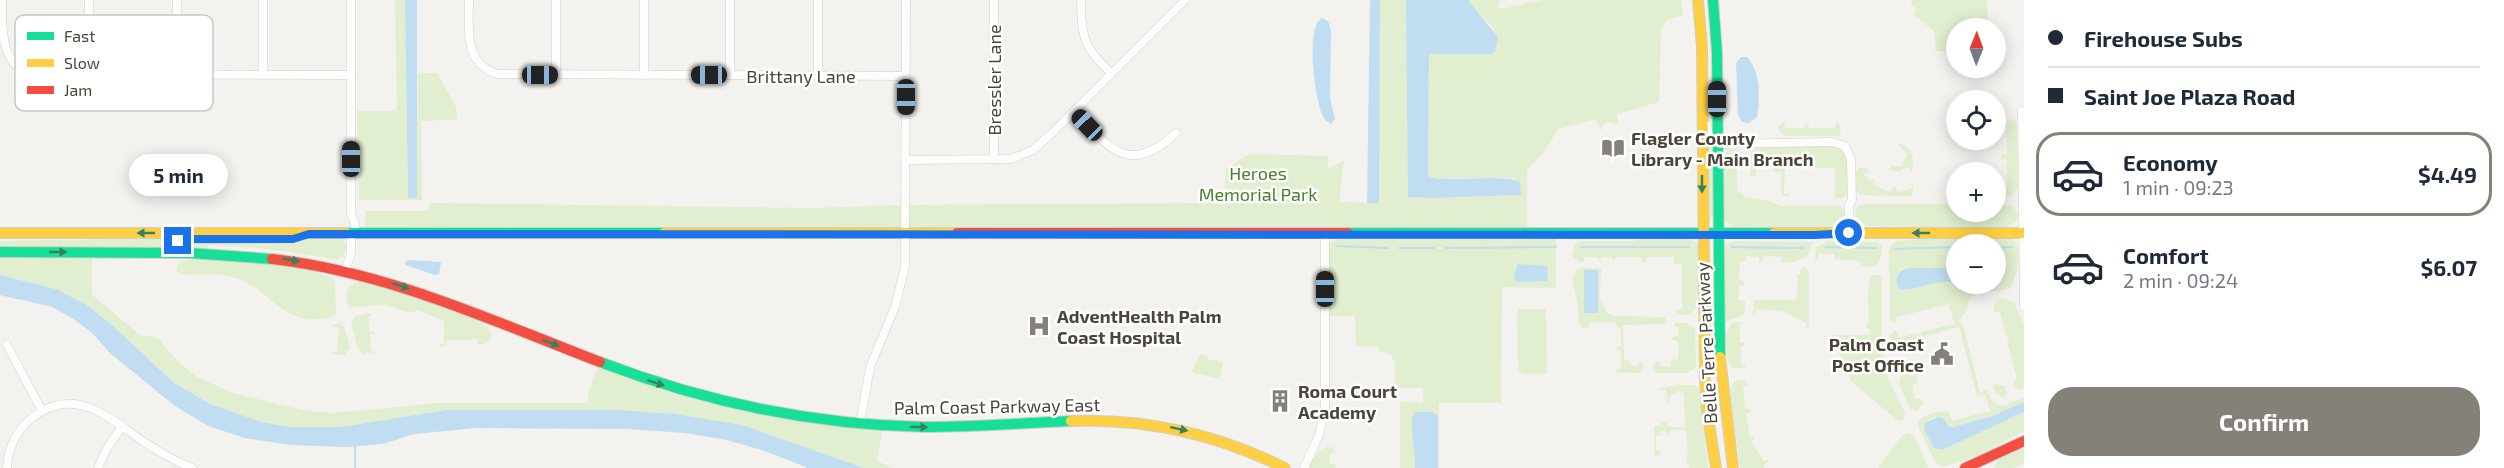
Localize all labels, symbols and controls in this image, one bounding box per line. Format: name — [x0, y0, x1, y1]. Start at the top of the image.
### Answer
legend — [15, 15, 213, 111]
north arrow — [1946, 18, 2006, 78]
map controls — [1946, 18, 2006, 294]
street label: Bressler Lane — [983, 24, 1005, 136]
text: Firehouse Subs — [2084, 25, 2243, 51]
text: Fast — [64, 26, 95, 45]
text: Slow — [64, 53, 100, 72]
street label: Brittany Lane — [746, 65, 856, 87]
car — [522, 66, 558, 84]
car — [691, 66, 727, 84]
car — [897, 79, 915, 115]
text: Jam — [64, 80, 92, 99]
car — [1708, 81, 1726, 117]
text: Saint Joe Plaza Road — [2084, 83, 2295, 109]
button: locate — [1946, 90, 2006, 150]
car — [1068, 106, 1106, 144]
place label: Flagler County Library - Main Branch — [1631, 127, 1814, 170]
library icon: Flagler County Library - Main Branch — [1600, 135, 1626, 161]
car — [342, 141, 360, 177]
icon: car — [2051, 147, 2105, 201]
text: Economy — [2123, 149, 2218, 175]
callout: 5 min — [128, 154, 228, 196]
text: $4.49 — [2418, 161, 2477, 187]
park label: Heroes Memorial Park — [1199, 162, 1317, 205]
button: + — [1946, 162, 2006, 222]
text: 5 min — [153, 163, 204, 187]
one-way arrow — [1697, 175, 1707, 194]
text: 1 min · 09:23 — [2123, 175, 2234, 199]
route start — [1835, 219, 1862, 246]
route end — [164, 227, 191, 254]
one-way arrow — [136, 228, 155, 238]
one-way arrow — [1912, 228, 1931, 238]
button: − — [1946, 234, 2006, 294]
icon: car — [2051, 240, 2105, 294]
text: Comfort — [2123, 242, 2208, 268]
one-way arrow — [49, 247, 68, 257]
text: $6.07 — [2420, 254, 2477, 280]
one-way arrow — [282, 256, 301, 265]
street label: Belle Terre Parkway — [1691, 261, 1721, 424]
text: 2 min · 09:24 — [2123, 268, 2238, 292]
car — [1316, 271, 1334, 307]
one-way arrow — [392, 282, 410, 292]
place label: AdventHealth Palm Coast Hospital — [1057, 305, 1222, 348]
hospital icon: AdventHealth Palm Coast Hospital — [1026, 313, 1052, 339]
place label: Palm Coast Post Office — [1829, 333, 1925, 376]
one-way arrow — [543, 338, 561, 348]
public building icon: Palm Coast Post Office — [1929, 341, 1955, 367]
one-way arrow — [647, 378, 665, 388]
place label: Roma Court Academy — [1298, 380, 1398, 423]
button: Confirm — [2048, 387, 2480, 456]
building icon: Roma Court Academy — [1267, 388, 1293, 414]
street label: Palm Coast Parkway East — [894, 393, 1101, 419]
one-way arrow — [909, 422, 928, 431]
one-way arrow — [1170, 425, 1189, 434]

